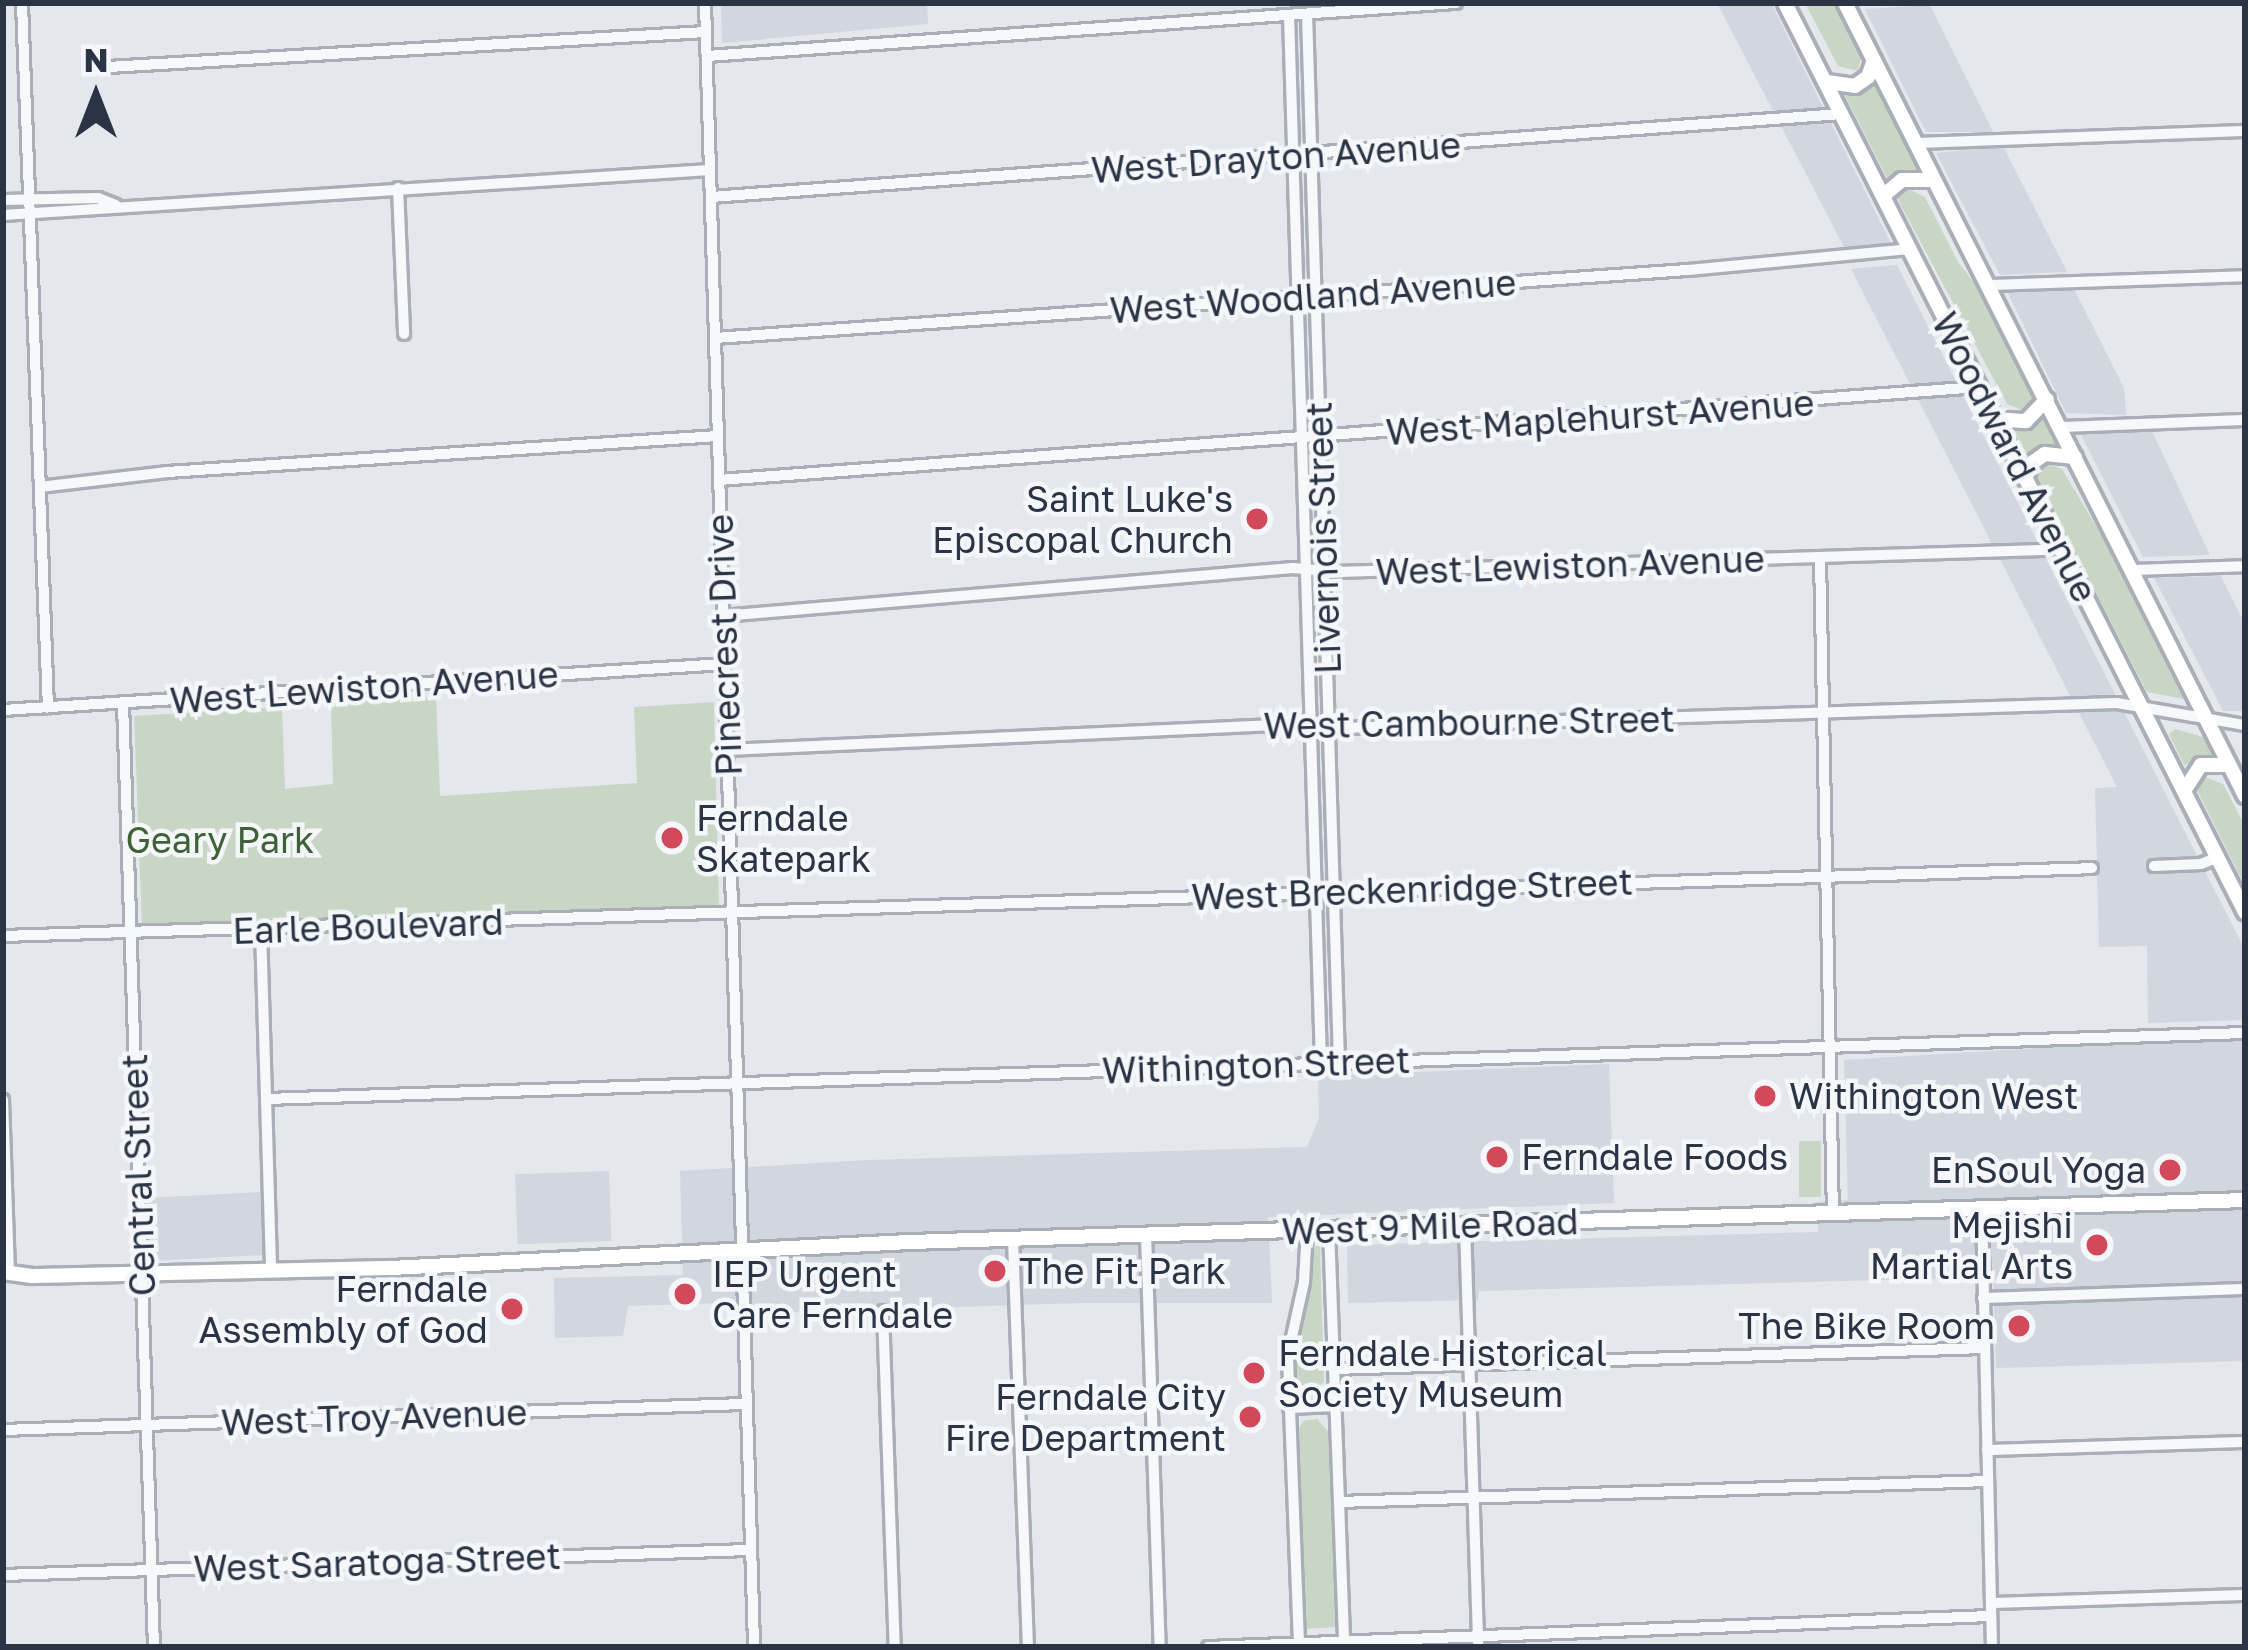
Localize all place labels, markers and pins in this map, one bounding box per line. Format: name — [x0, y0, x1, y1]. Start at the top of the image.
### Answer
place label: Saint Luke's Episcopal Church — [932, 476, 1233, 561]
marker: Saint Luke's Episcopal Church — [1244, 506, 1270, 532]
place label: Ferndale Skatepark — [696, 795, 871, 880]
marker: Ferndale Skatepark — [659, 825, 685, 851]
place label: Withington West — [1789, 1074, 2078, 1118]
marker: Withington West — [1752, 1083, 1778, 1109]
place label: Ferndale Foods — [1521, 1135, 1788, 1179]
marker: Ferndale Foods — [1484, 1144, 1510, 1170]
place label: EnSoul Yoga — [1931, 1148, 2146, 1192]
marker: EnSoul Yoga — [2157, 1157, 2183, 1183]
place label: Mejishi Martial Arts — [1870, 1202, 2073, 1287]
marker: Mejishi Martial Arts — [2084, 1232, 2110, 1258]
place label: The Fit Park — [1019, 1249, 1226, 1293]
place label: IEP Urgent Care Ferndale — [712, 1251, 953, 1336]
marker: The Fit Park — [982, 1258, 1008, 1284]
place label: Ferndale Assembly of God — [199, 1266, 488, 1351]
marker: IEP Urgent Care Ferndale — [669, 1278, 701, 1310]
marker: Ferndale Assembly of God — [499, 1296, 525, 1322]
place label: The Bike Room — [1738, 1304, 1995, 1348]
marker: The Bike Room — [2006, 1313, 2032, 1339]
place label: Ferndale Historical Society Museum — [1278, 1330, 1607, 1415]
marker: Ferndale Historical Society Museum — [1241, 1360, 1267, 1386]
place label: Ferndale City Fire Department — [945, 1374, 1226, 1459]
marker: Ferndale City Fire Department — [1237, 1404, 1263, 1430]

